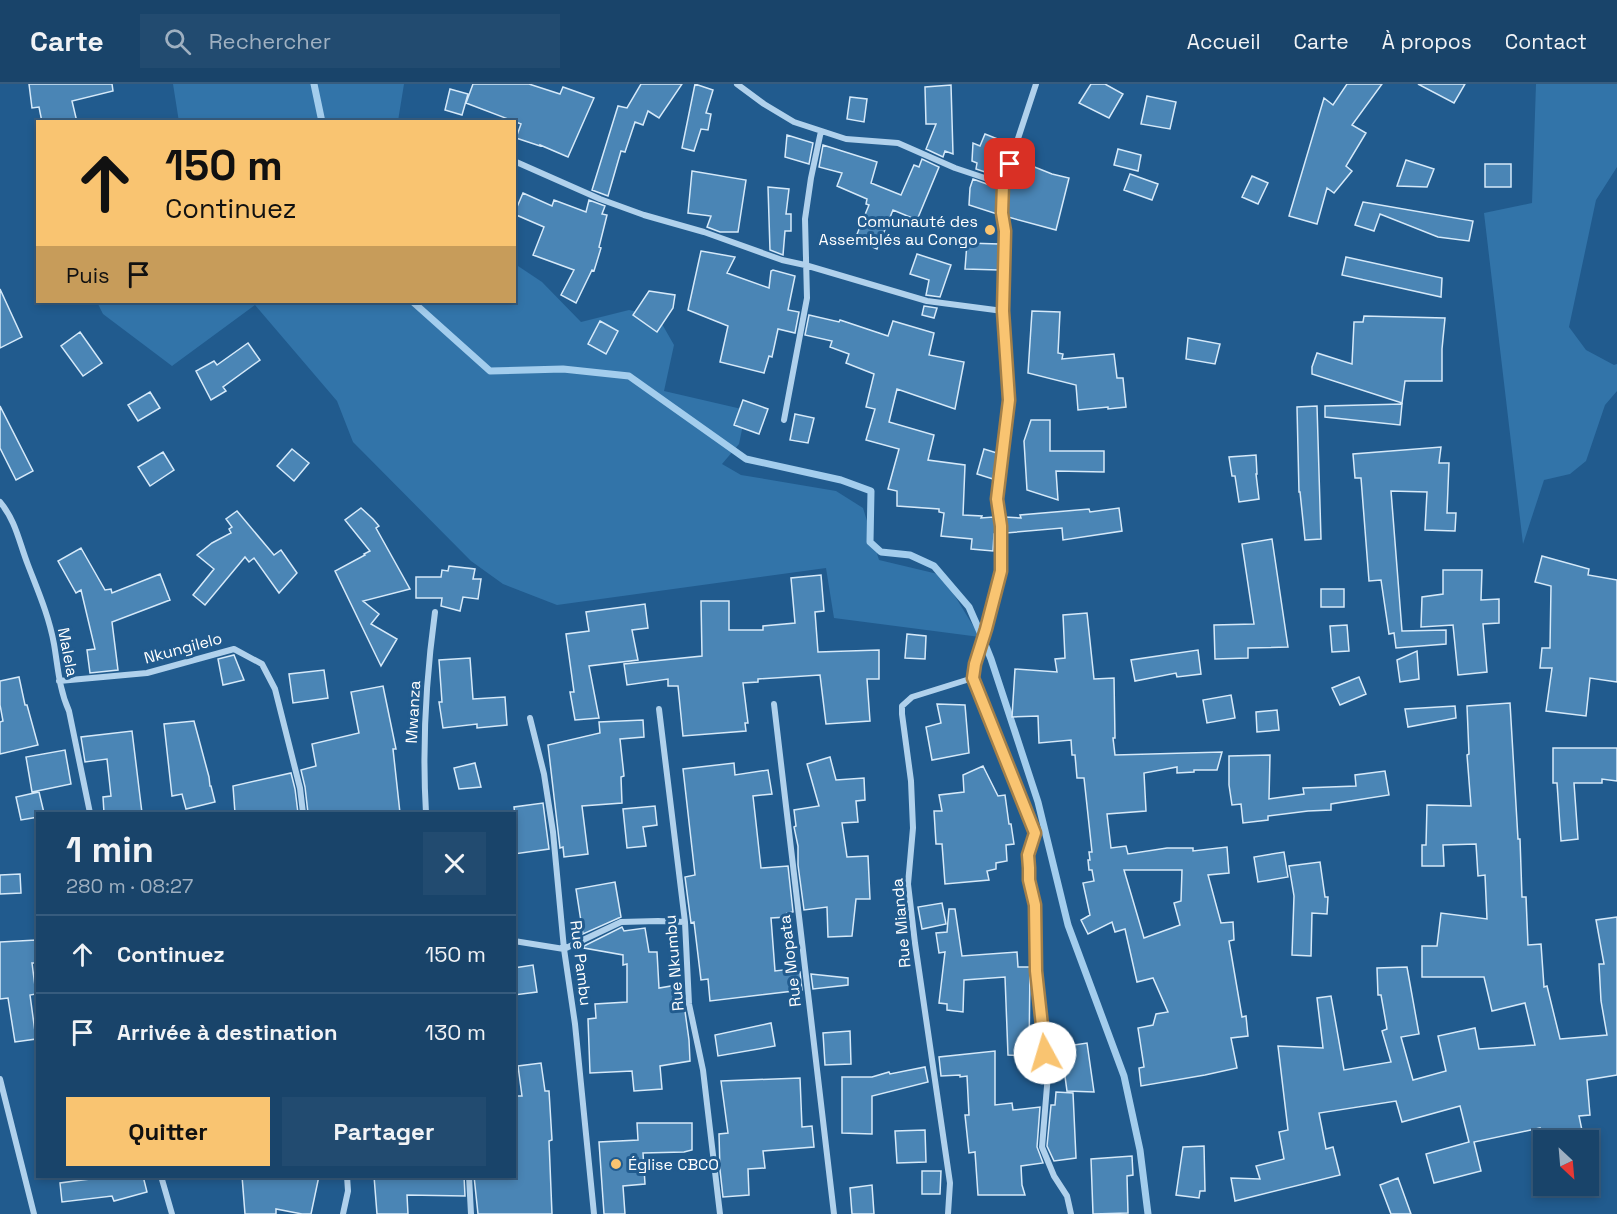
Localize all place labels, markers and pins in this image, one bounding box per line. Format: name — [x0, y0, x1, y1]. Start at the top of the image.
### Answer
pin — [984, 138, 1035, 189]
place label: Comunauté des Assemblés au Congo — [819, 211, 978, 250]
marker: Comunauté des Assemblés au Congo — [983, 223, 997, 237]
place label: Église CBCO — [628, 1154, 719, 1175]
marker: Église CBCO — [609, 1157, 623, 1171]

